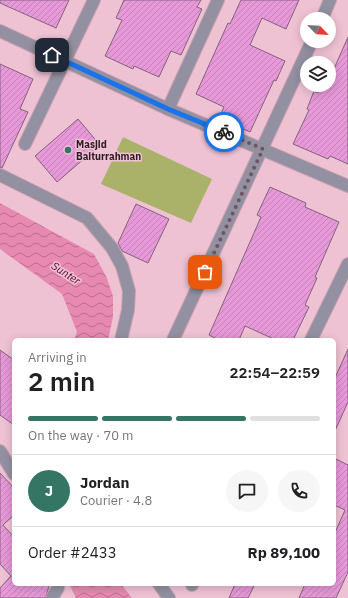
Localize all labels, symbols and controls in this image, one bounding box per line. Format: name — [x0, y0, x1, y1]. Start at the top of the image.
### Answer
north arrow — [300, 12, 336, 48]
map controls — [300, 12, 336, 92]
pin — [35, 38, 69, 72]
icon: home — [41, 44, 63, 66]
button: layers — [300, 56, 336, 92]
courier — [204, 112, 244, 152]
icon: bike — [213, 121, 235, 143]
place label: Masjid Baiturrahman — [76, 138, 141, 163]
marker: Masjid Baiturrahman — [63, 145, 73, 155]
pin — [188, 255, 222, 289]
water label: Sunter — [49, 258, 84, 288]
icon: bag — [194, 261, 216, 283]
text: Arriving in — [28, 349, 87, 366]
text: 22:54–22:59 — [230, 363, 320, 382]
text: 2 min — [28, 364, 95, 398]
text: On the way · 70 m — [28, 427, 133, 444]
button: chat — [226, 470, 268, 512]
button: phone — [278, 470, 320, 512]
text: Jordan — [80, 473, 129, 492]
text: J — [45, 481, 53, 500]
text: Courier · 4.8 — [80, 492, 152, 509]
text: Order #2433 — [28, 543, 117, 562]
text: Rp 89,100 — [248, 543, 320, 562]

